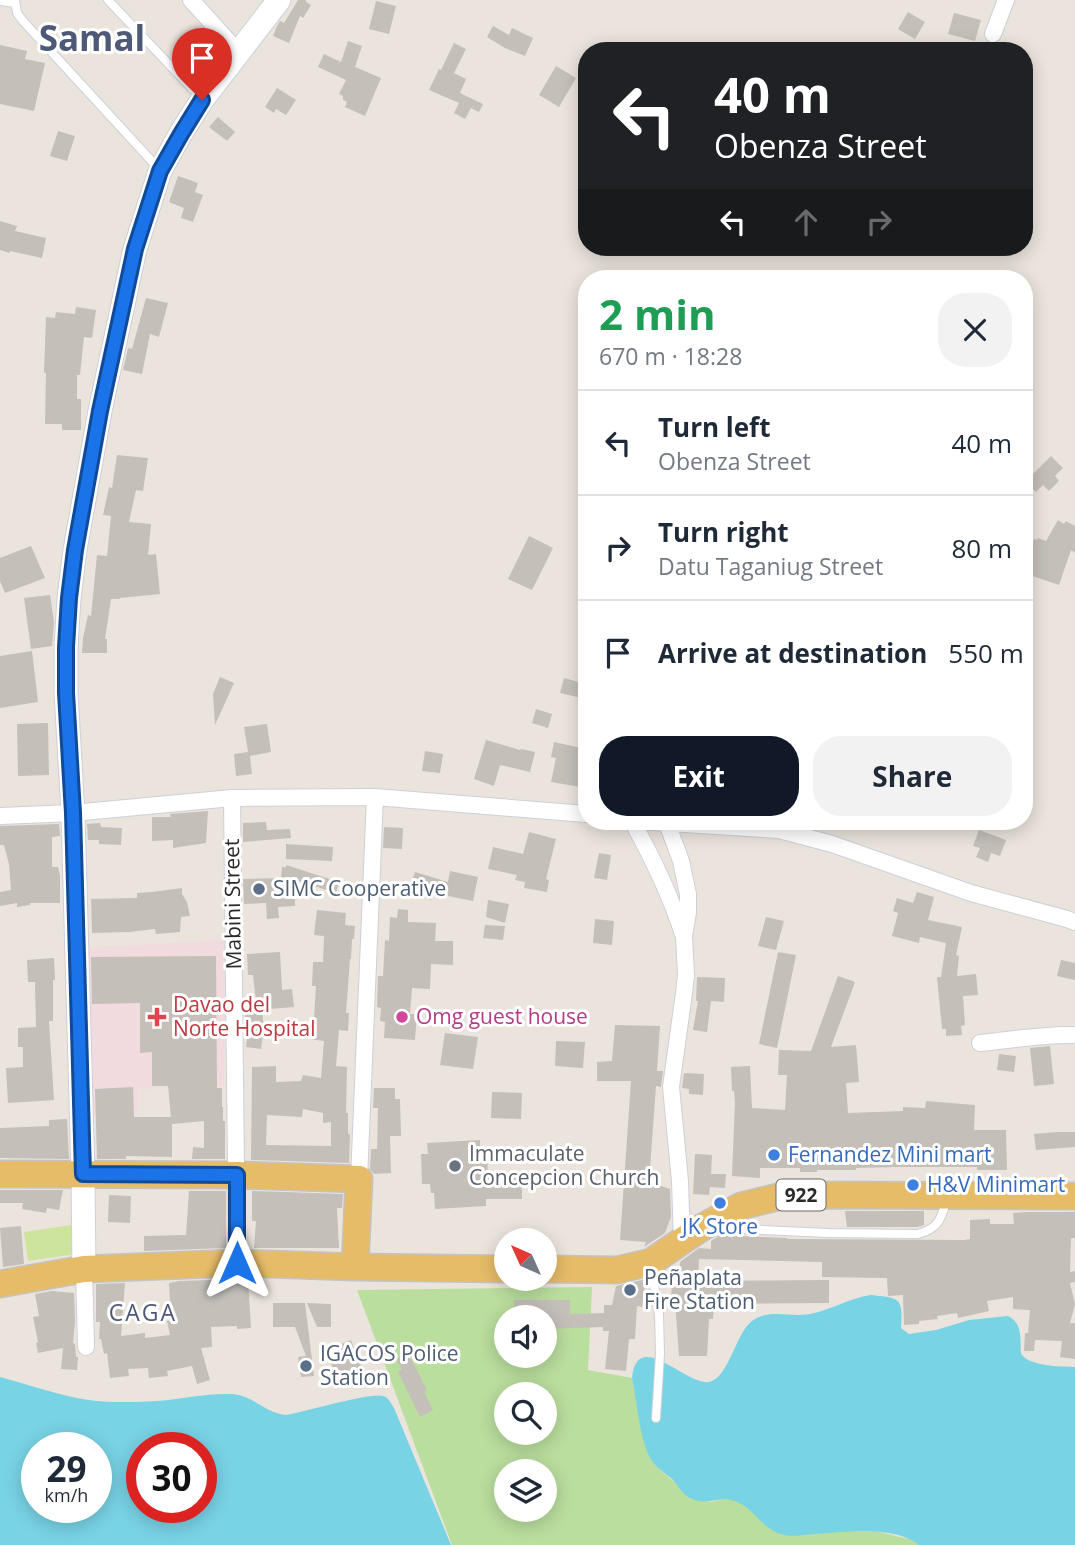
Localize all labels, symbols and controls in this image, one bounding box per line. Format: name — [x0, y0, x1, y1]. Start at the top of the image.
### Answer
district label: Samal — [39, 14, 145, 61]
pin — [172, 28, 232, 100]
icon: arrive — [183, 39, 221, 77]
text: 40 m — [714, 61, 831, 127]
icon: left — [599, 70, 690, 161]
text: Obenza Street — [714, 124, 927, 167]
icon: left — [714, 203, 752, 241]
icon: ahead — [787, 203, 825, 241]
icon: right — [860, 203, 898, 241]
text: 2 min — [599, 285, 716, 342]
button: close — [938, 293, 1012, 367]
text: 670 m · 18:28 — [599, 340, 742, 372]
text: Turn left — [658, 409, 770, 445]
icon: left — [599, 424, 637, 462]
text: 40 m — [951, 425, 1012, 461]
text: Obenza Street — [658, 445, 811, 477]
text: Turn right — [658, 514, 789, 550]
icon: right — [599, 529, 637, 567]
text: 80 m — [951, 530, 1012, 566]
text: Datu Taganiug Street — [658, 550, 883, 582]
icon: arrive — [599, 634, 637, 672]
text: Arrive at destination — [658, 635, 927, 671]
text: 550 m — [948, 635, 1024, 671]
button: Exit — [599, 736, 799, 816]
button: Share — [813, 736, 1012, 816]
street label: Mabini Street — [217, 838, 247, 970]
place label: SIMC Cooperative — [273, 874, 446, 902]
marker: SIMC Cooperative — [251, 881, 267, 897]
place label: Davao del Norte Hospital — [173, 990, 316, 1042]
place label: Omg guest house — [416, 1002, 588, 1030]
marker: Davao del Norte Hospital — [147, 1007, 167, 1027]
marker: Omg guest house — [394, 1009, 410, 1025]
place label: Immaculate Concepcion Church — [469, 1139, 659, 1191]
place label: Fernandez Mini mart — [788, 1140, 992, 1168]
marker: Fernandez Mini mart — [766, 1147, 782, 1163]
marker: Immaculate Concepcion Church — [447, 1158, 463, 1174]
place label: H&V Minimart — [927, 1170, 1065, 1198]
marker: H&V Minimart — [905, 1177, 921, 1193]
road number: 922 — [776, 1180, 826, 1210]
marker: JK Store — [712, 1195, 728, 1211]
place label: JK Store — [680, 1212, 758, 1240]
position arrow — [200, 1226, 274, 1300]
north arrow — [494, 1228, 556, 1292]
map controls — [494, 1228, 557, 1522]
place label: Peñaplata Fire Station — [644, 1263, 755, 1315]
marker: Peñaplata Fire Station — [622, 1282, 638, 1298]
district label: CAGA — [109, 1296, 177, 1328]
button: sound — [494, 1305, 557, 1368]
place label: IGACOS Police Station — [320, 1339, 459, 1391]
marker: IGACOS Police Station — [298, 1358, 314, 1374]
button: search — [494, 1382, 557, 1445]
speed limit sign: 30 — [126, 1432, 217, 1523]
text: 29 — [46, 1445, 87, 1492]
button: layers — [494, 1459, 557, 1522]
text: km/h — [45, 1483, 88, 1507]

